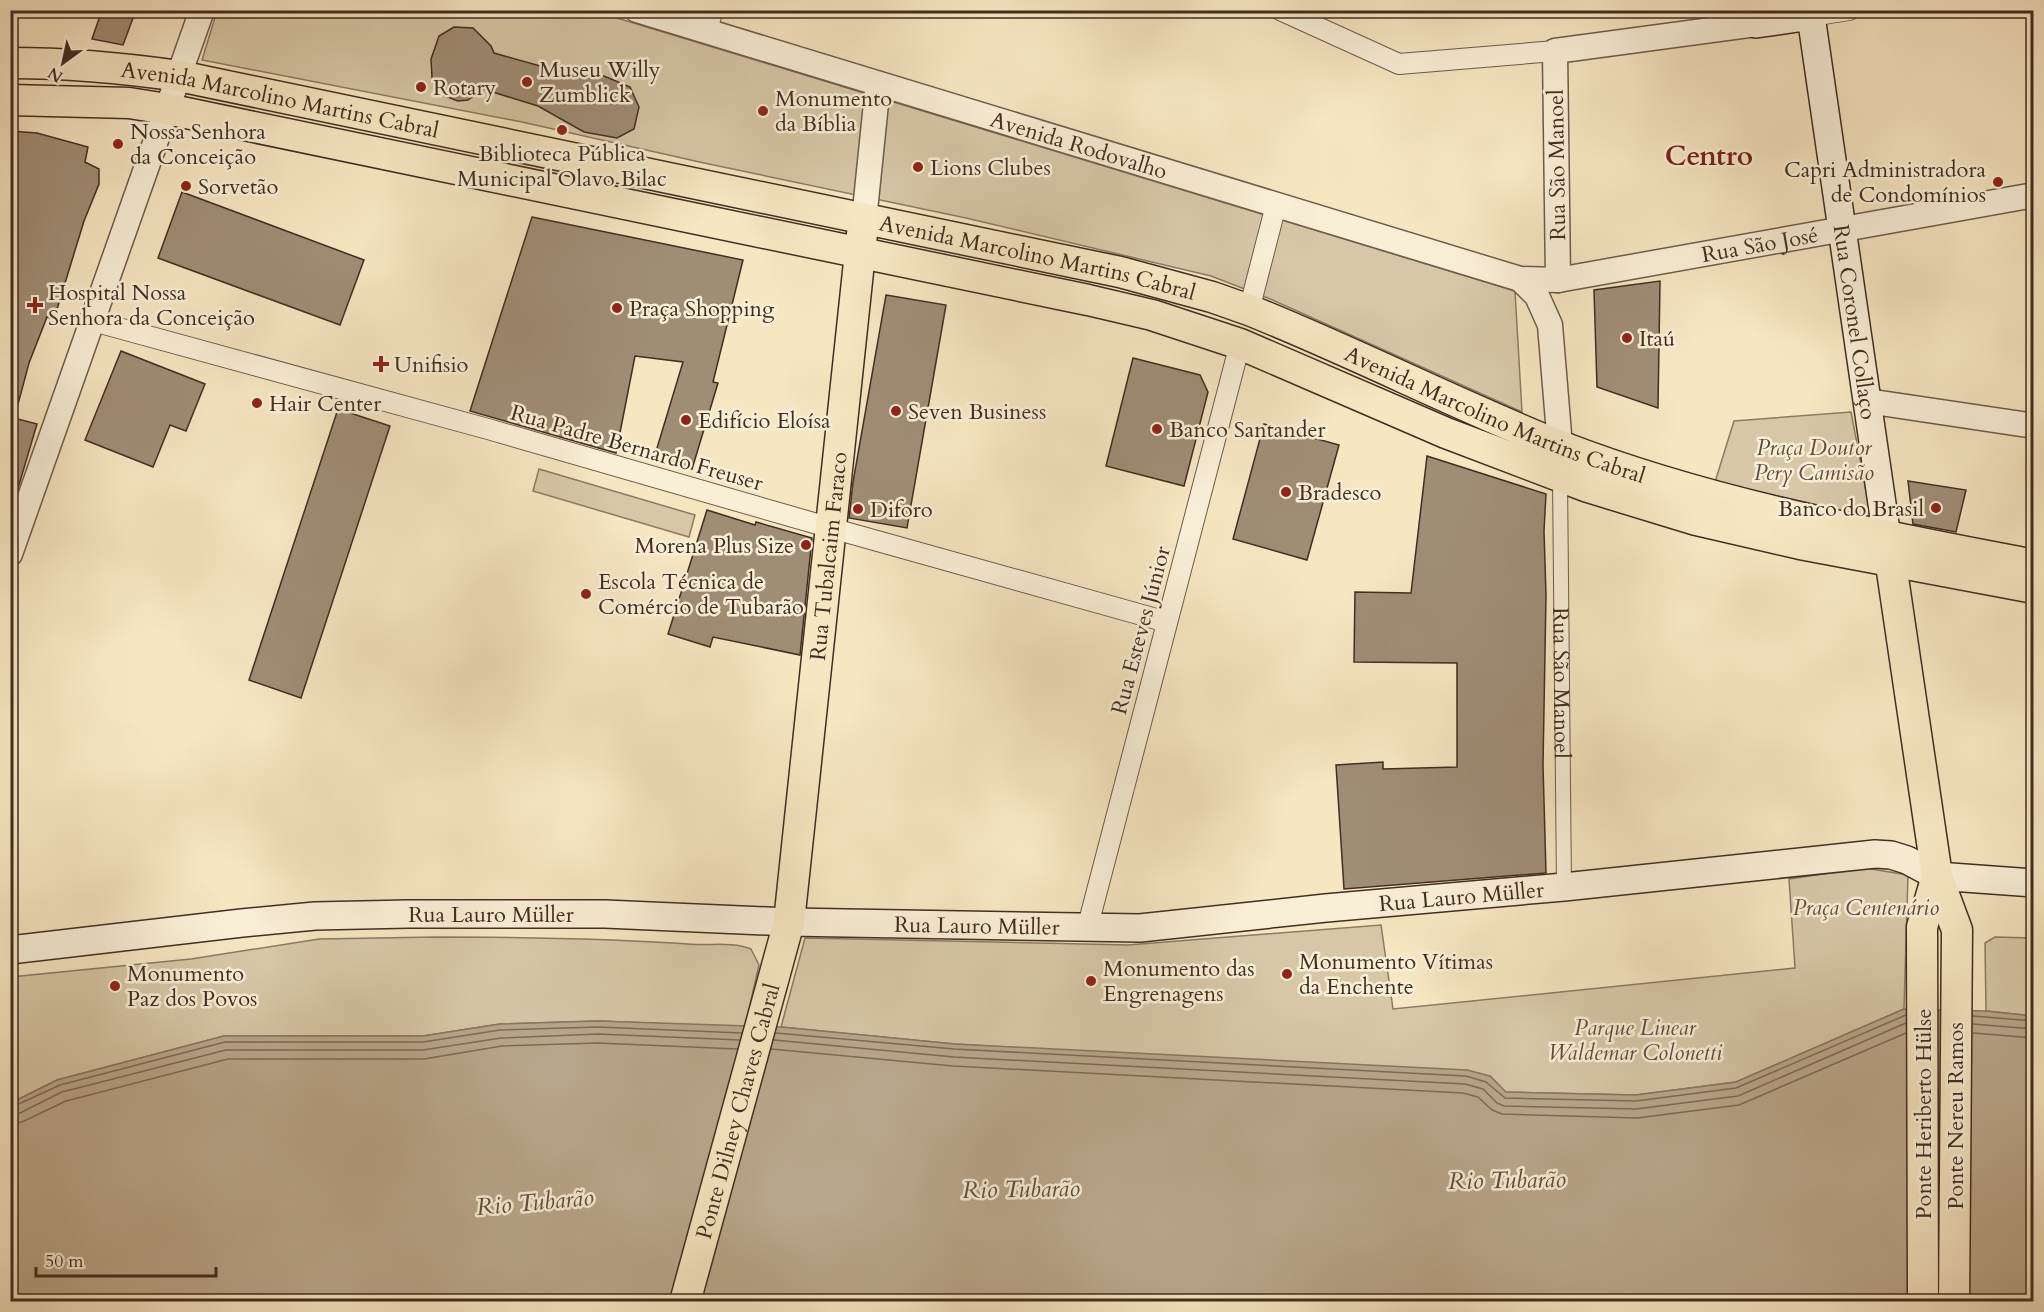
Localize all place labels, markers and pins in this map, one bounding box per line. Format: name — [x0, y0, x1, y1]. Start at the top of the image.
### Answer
place label: Museu Willy Zumblick — [539, 55, 661, 110]
place label: Rotary — [433, 73, 497, 103]
marker: Museu Willy Zumblick — [520, 75, 534, 89]
marker: Rotary — [414, 80, 428, 94]
place label: Monumento da Bíblia — [775, 84, 892, 139]
marker: Monumento da Bíblia — [756, 104, 770, 118]
place label: Nossa Senhora da Conceição — [130, 117, 266, 172]
marker: Biblioteca Pública Municipal Olavo Bilac — [555, 123, 569, 137]
marker: Nossa Senhora da Conceição — [111, 137, 125, 151]
place label: Biblioteca Pública Municipal Olavo Bilac — [457, 139, 667, 194]
place label: Lions Clubes — [930, 153, 1051, 183]
place label: Capri Administradora de Condomínios — [1784, 155, 1986, 210]
marker: Lions Clubes — [911, 160, 925, 174]
place label: Sorvetão — [198, 172, 279, 202]
marker: Capri Administradora de Condomínios — [1991, 175, 2005, 189]
marker: Sorvetão — [179, 179, 193, 193]
place label: Hospital Nossa Senhora da Conceição — [48, 278, 255, 333]
place label: Praça Shopping — [629, 294, 775, 324]
marker: Hospital Nossa Senhora da Conceição — [26, 296, 44, 314]
marker: Praça Shopping — [610, 301, 624, 315]
place label: Itaú — [1639, 324, 1675, 354]
marker: Itaú — [1620, 331, 1634, 345]
place label: Unifisio — [394, 350, 469, 380]
marker: Unifisio — [372, 355, 390, 373]
place label: Hair Center — [269, 389, 382, 419]
marker: Hair Center — [250, 396, 264, 410]
place label: Seven Business — [908, 397, 1046, 427]
marker: Seven Business — [889, 404, 903, 418]
place label: Edifício Eloísa — [698, 406, 831, 436]
marker: Edifício Eloísa — [679, 413, 693, 427]
place label: Banco Santander — [1169, 415, 1326, 445]
marker: Banco Santander — [1150, 422, 1164, 436]
place label: Bradesco — [1298, 478, 1382, 508]
marker: Bradesco — [1279, 485, 1293, 499]
place label: Banco do Brasil — [1778, 494, 1924, 524]
place label: Diforo — [870, 495, 933, 525]
marker: Banco do Brasil — [1929, 501, 1943, 515]
marker: Diforo — [851, 502, 865, 516]
place label: Morena Plus Size — [634, 531, 794, 561]
marker: Morena Plus Size — [799, 538, 813, 552]
place label: Escola Técnica de Comércio de Tubarão — [598, 567, 804, 622]
marker: Escola Técnica de Comércio de Tubarão — [579, 587, 593, 601]
place label: Monumento Vítimas da Enchente — [1299, 947, 1493, 1002]
place label: Monumento das Engrenagens — [1103, 954, 1255, 1009]
place label: Monumento Paz dos Povos — [127, 959, 257, 1014]
marker: Monumento Vítimas da Enchente — [1280, 967, 1294, 981]
marker: Monumento das Engrenagens — [1084, 974, 1098, 988]
marker: Monumento Paz dos Povos — [108, 979, 122, 993]

